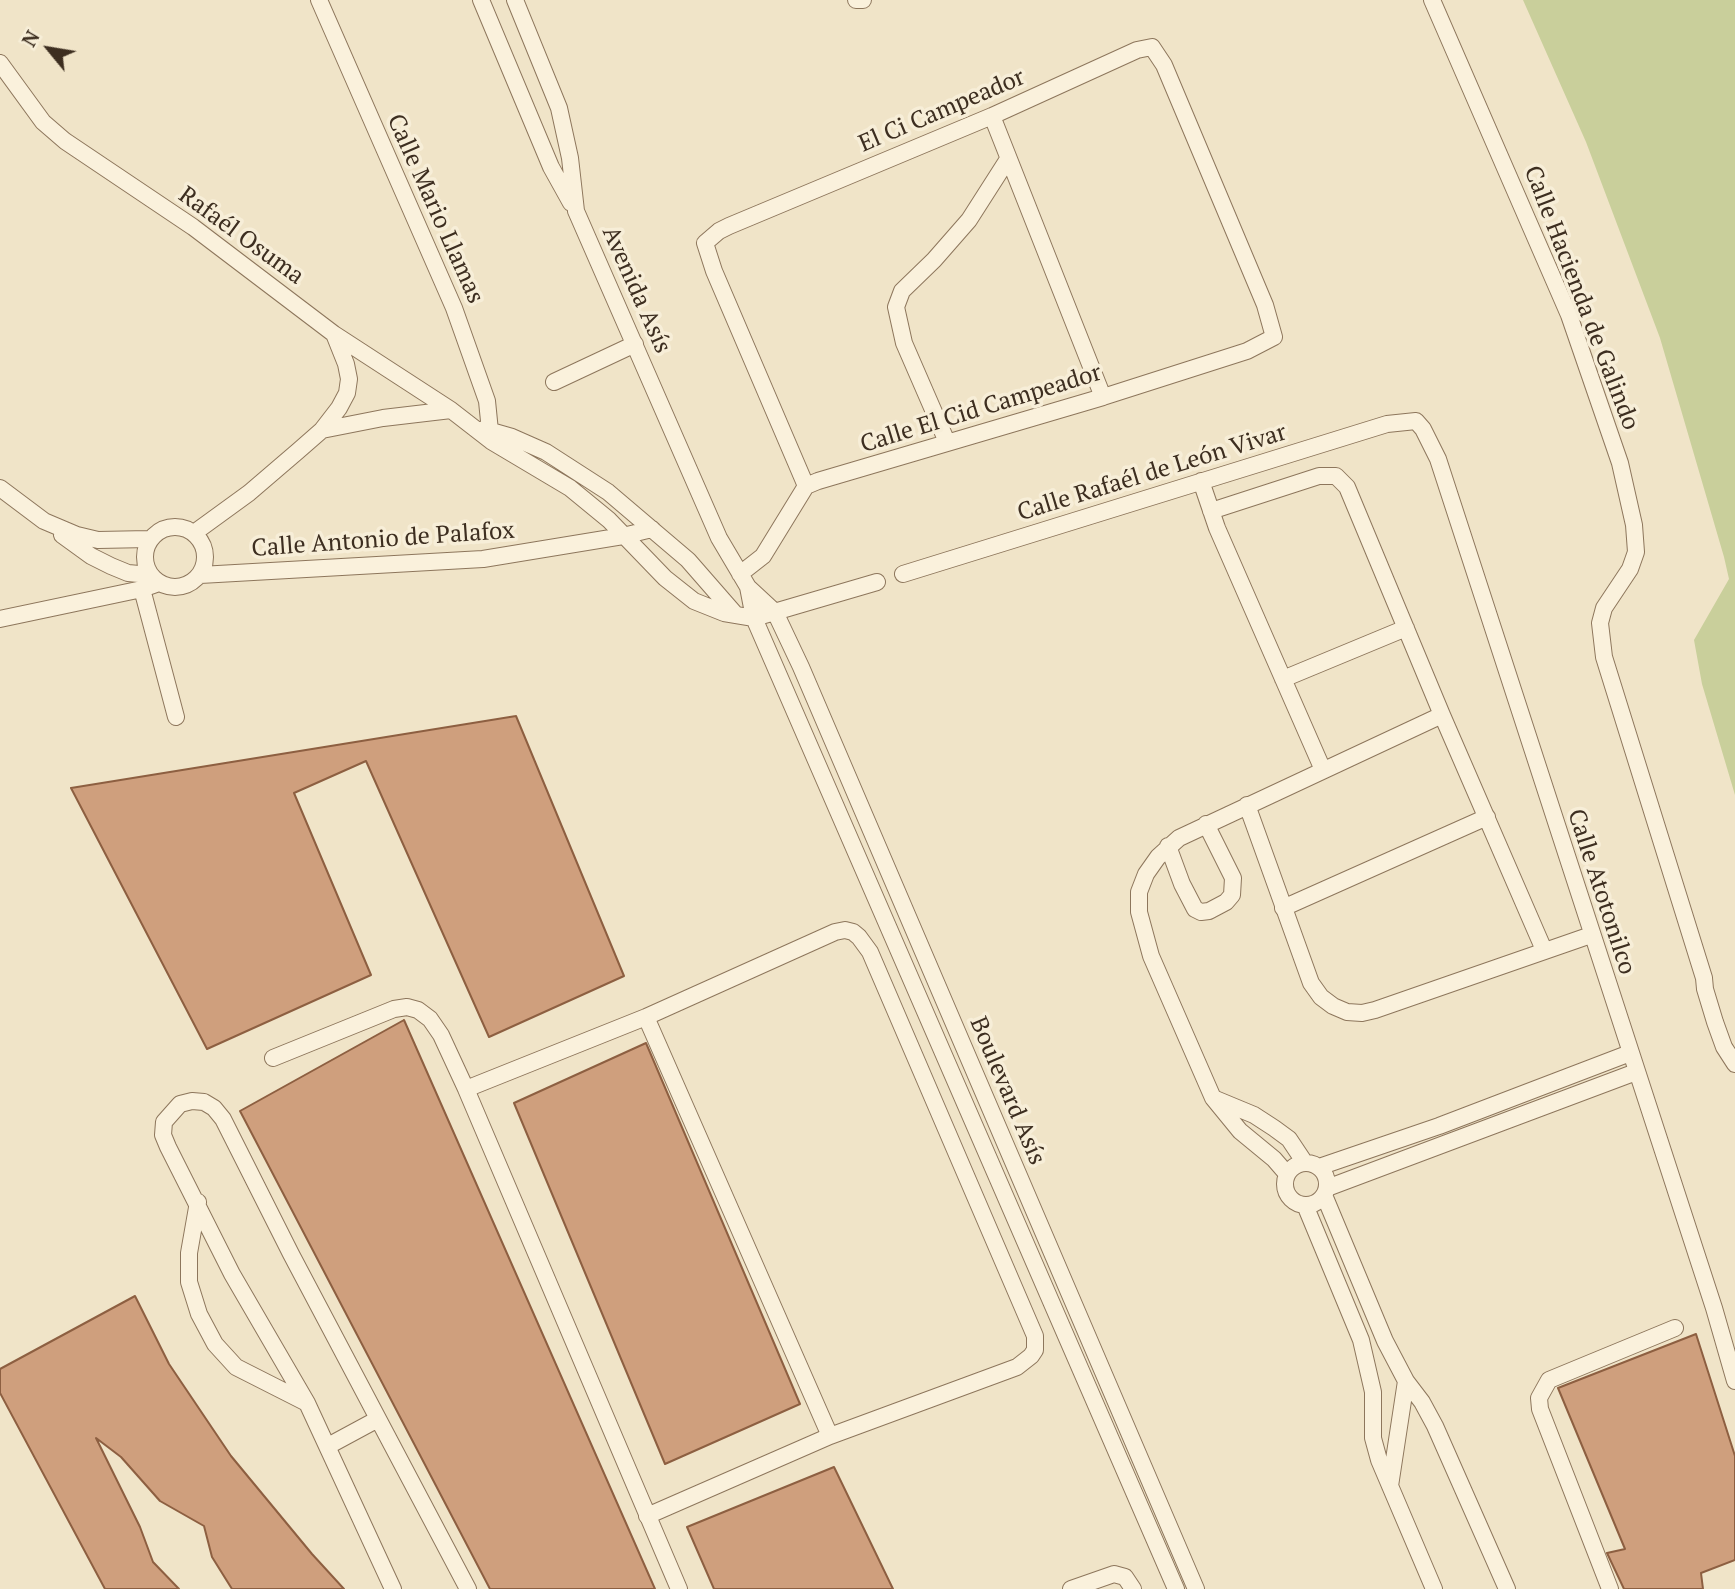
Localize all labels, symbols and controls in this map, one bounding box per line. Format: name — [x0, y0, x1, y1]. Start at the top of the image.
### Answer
north arrow — [14, 14, 84, 84]
text: N — [16, 26, 45, 51]
street label: El Ci Campeador — [855, 63, 1029, 159]
street label: Calle Mario Llamas — [380, 110, 490, 308]
street label: Calle Hacienda de Galindo — [1517, 162, 1645, 434]
street label: Rafaél Osuma — [173, 181, 309, 291]
street label: Avenida Asís — [595, 222, 677, 358]
street label: Calle El Cid Campeador — [857, 359, 1105, 459]
street label: Calle Rafaél de León Vivar — [1014, 418, 1290, 528]
street label: Calle Antonio de Palafox — [251, 516, 515, 564]
street label: Calle Atotonilco — [1561, 806, 1641, 978]
street label: Boulevard Asís — [963, 1013, 1051, 1169]

